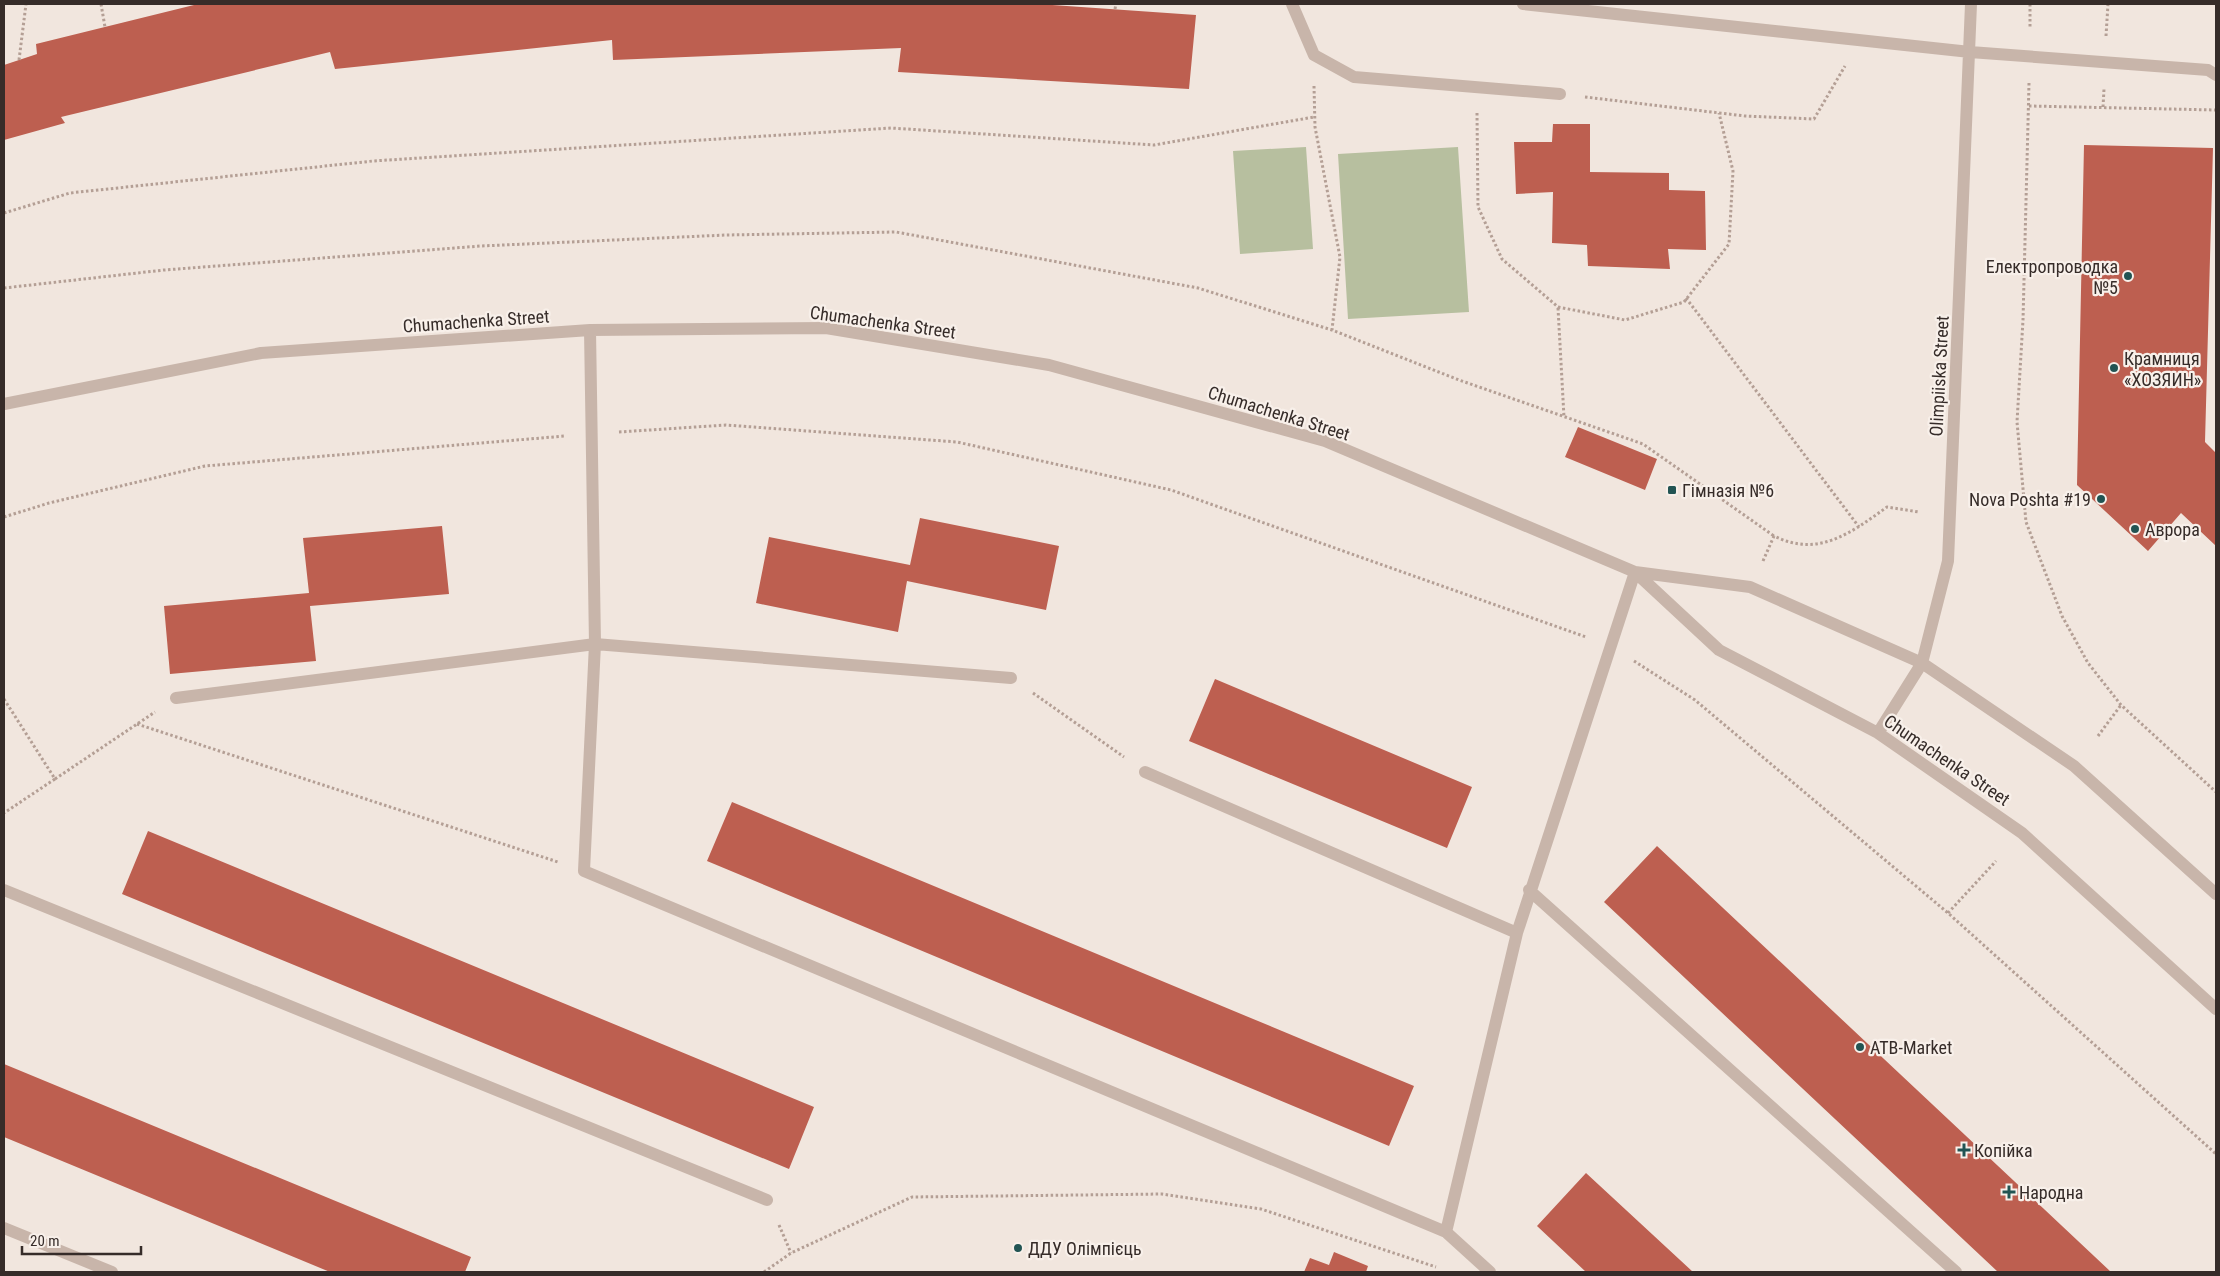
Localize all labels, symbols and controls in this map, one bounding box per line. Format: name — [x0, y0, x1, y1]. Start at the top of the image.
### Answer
place label: Електропроводка №5 — [1986, 256, 2118, 298]
marker: Електропроводка №5 — [2122, 270, 2134, 282]
street label: Chumachenka Street — [809, 301, 957, 343]
street label: Chumachenka Street — [402, 305, 550, 337]
street label: Olimpiiska Street — [1925, 315, 1953, 437]
place label: Крамниця «ХОЗЯИН» — [2124, 348, 2201, 390]
marker: Крамниця «ХОЗЯИН» — [2108, 362, 2120, 374]
street label: Chumachenka Street — [1206, 381, 1352, 445]
place label: Гімназія №6 — [1682, 480, 1774, 501]
marker: Гімназія №6 — [1666, 484, 1678, 496]
place label: Nova Poshta #19 — [1969, 489, 2091, 510]
marker: Nova Poshta #19 — [2095, 493, 2107, 505]
place label: Аврора — [2145, 519, 2200, 540]
marker: Аврора — [2129, 523, 2141, 535]
street label: Chumachenka Street — [1880, 710, 2014, 810]
place label: ATB-Market — [1870, 1037, 1952, 1058]
marker: ATB-Market — [1854, 1041, 1866, 1053]
place label: Копійка — [1974, 1140, 2033, 1161]
marker: Копійка — [1958, 1144, 1970, 1156]
place label: Народна — [2019, 1182, 2084, 1203]
marker: Народна — [2003, 1186, 2015, 1198]
scale bar — [22, 1224, 141, 1256]
text: 20 m — [30, 1232, 60, 1250]
place label: ДДУ Олімпієць — [1028, 1238, 1142, 1259]
marker: ДДУ Олімпієць — [1012, 1242, 1024, 1254]

